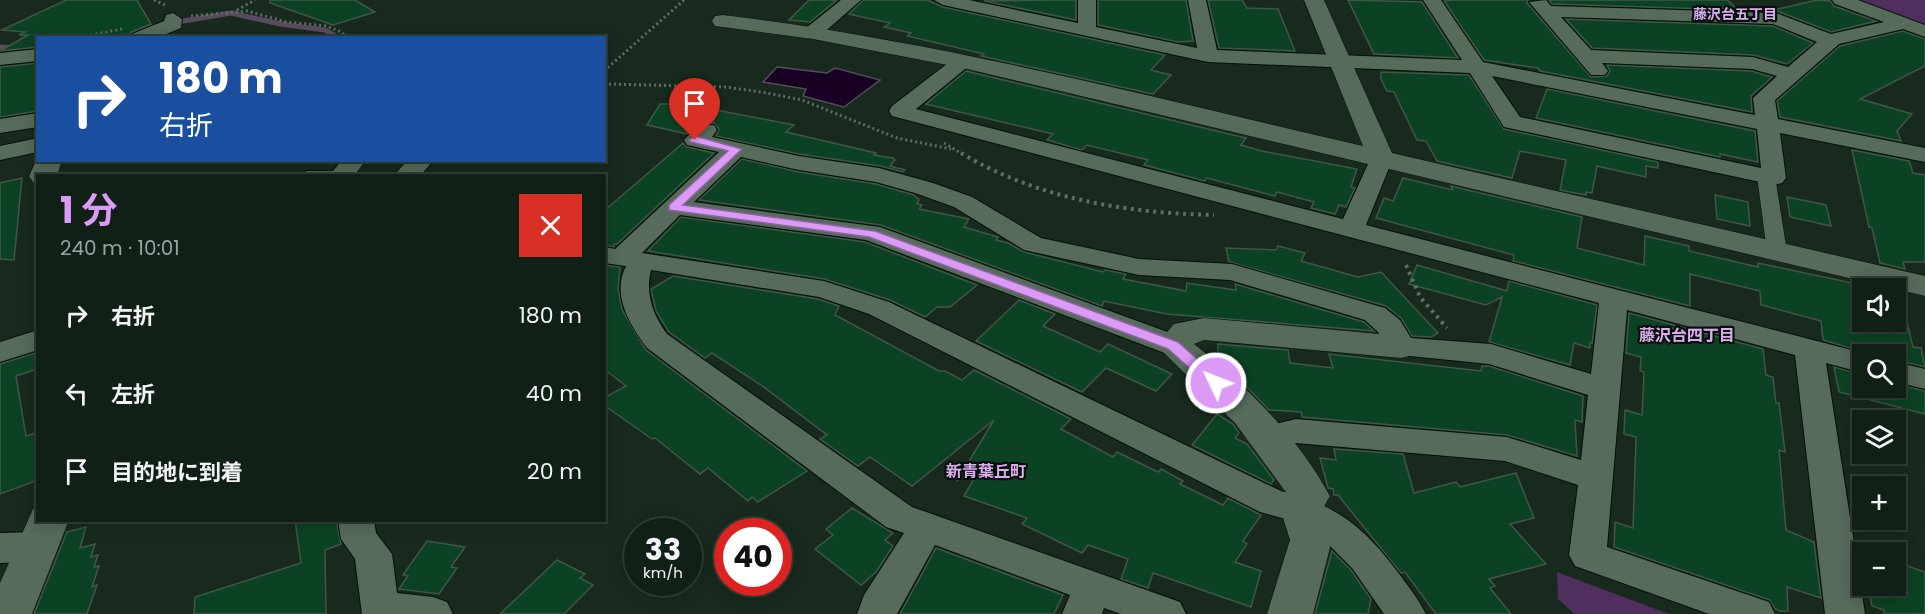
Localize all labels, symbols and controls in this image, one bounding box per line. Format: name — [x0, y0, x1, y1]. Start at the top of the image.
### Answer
district label: 藤沢台五丁目 — [1693, 4, 1777, 24]
text: 180 m — [159, 49, 283, 108]
icon: right — [60, 60, 138, 138]
pin — [669, 78, 720, 140]
icon: arrive — [678, 87, 711, 120]
text: 右折 — [159, 107, 213, 144]
text: 1 分 — [60, 185, 117, 236]
button: close — [519, 194, 582, 257]
text: 240 m · 10:01 — [60, 234, 180, 262]
map controls — [1852, 278, 1906, 596]
button: sound — [1852, 278, 1906, 332]
icon: right — [60, 299, 93, 332]
text: 180 m — [519, 300, 582, 331]
text: 右折 — [111, 301, 155, 332]
district label: 藤沢台四丁目 — [1639, 324, 1735, 347]
button: search — [1852, 344, 1906, 398]
position arrow — [1184, 351, 1248, 415]
icon: left — [60, 377, 93, 410]
text: 40 m — [526, 378, 582, 409]
text: 左折 — [111, 379, 155, 410]
button: layers — [1852, 410, 1906, 464]
icon: arrive — [60, 455, 93, 488]
text: 20 m — [527, 456, 582, 487]
text: 目的地に到着 — [111, 457, 243, 488]
district label: 新青葉丘町 — [946, 460, 1026, 483]
button: + — [1852, 476, 1906, 530]
speed limit sign: 40 — [714, 518, 792, 596]
text: 33 — [645, 528, 681, 571]
button: − — [1852, 542, 1906, 596]
text: km/h — [643, 562, 683, 583]

